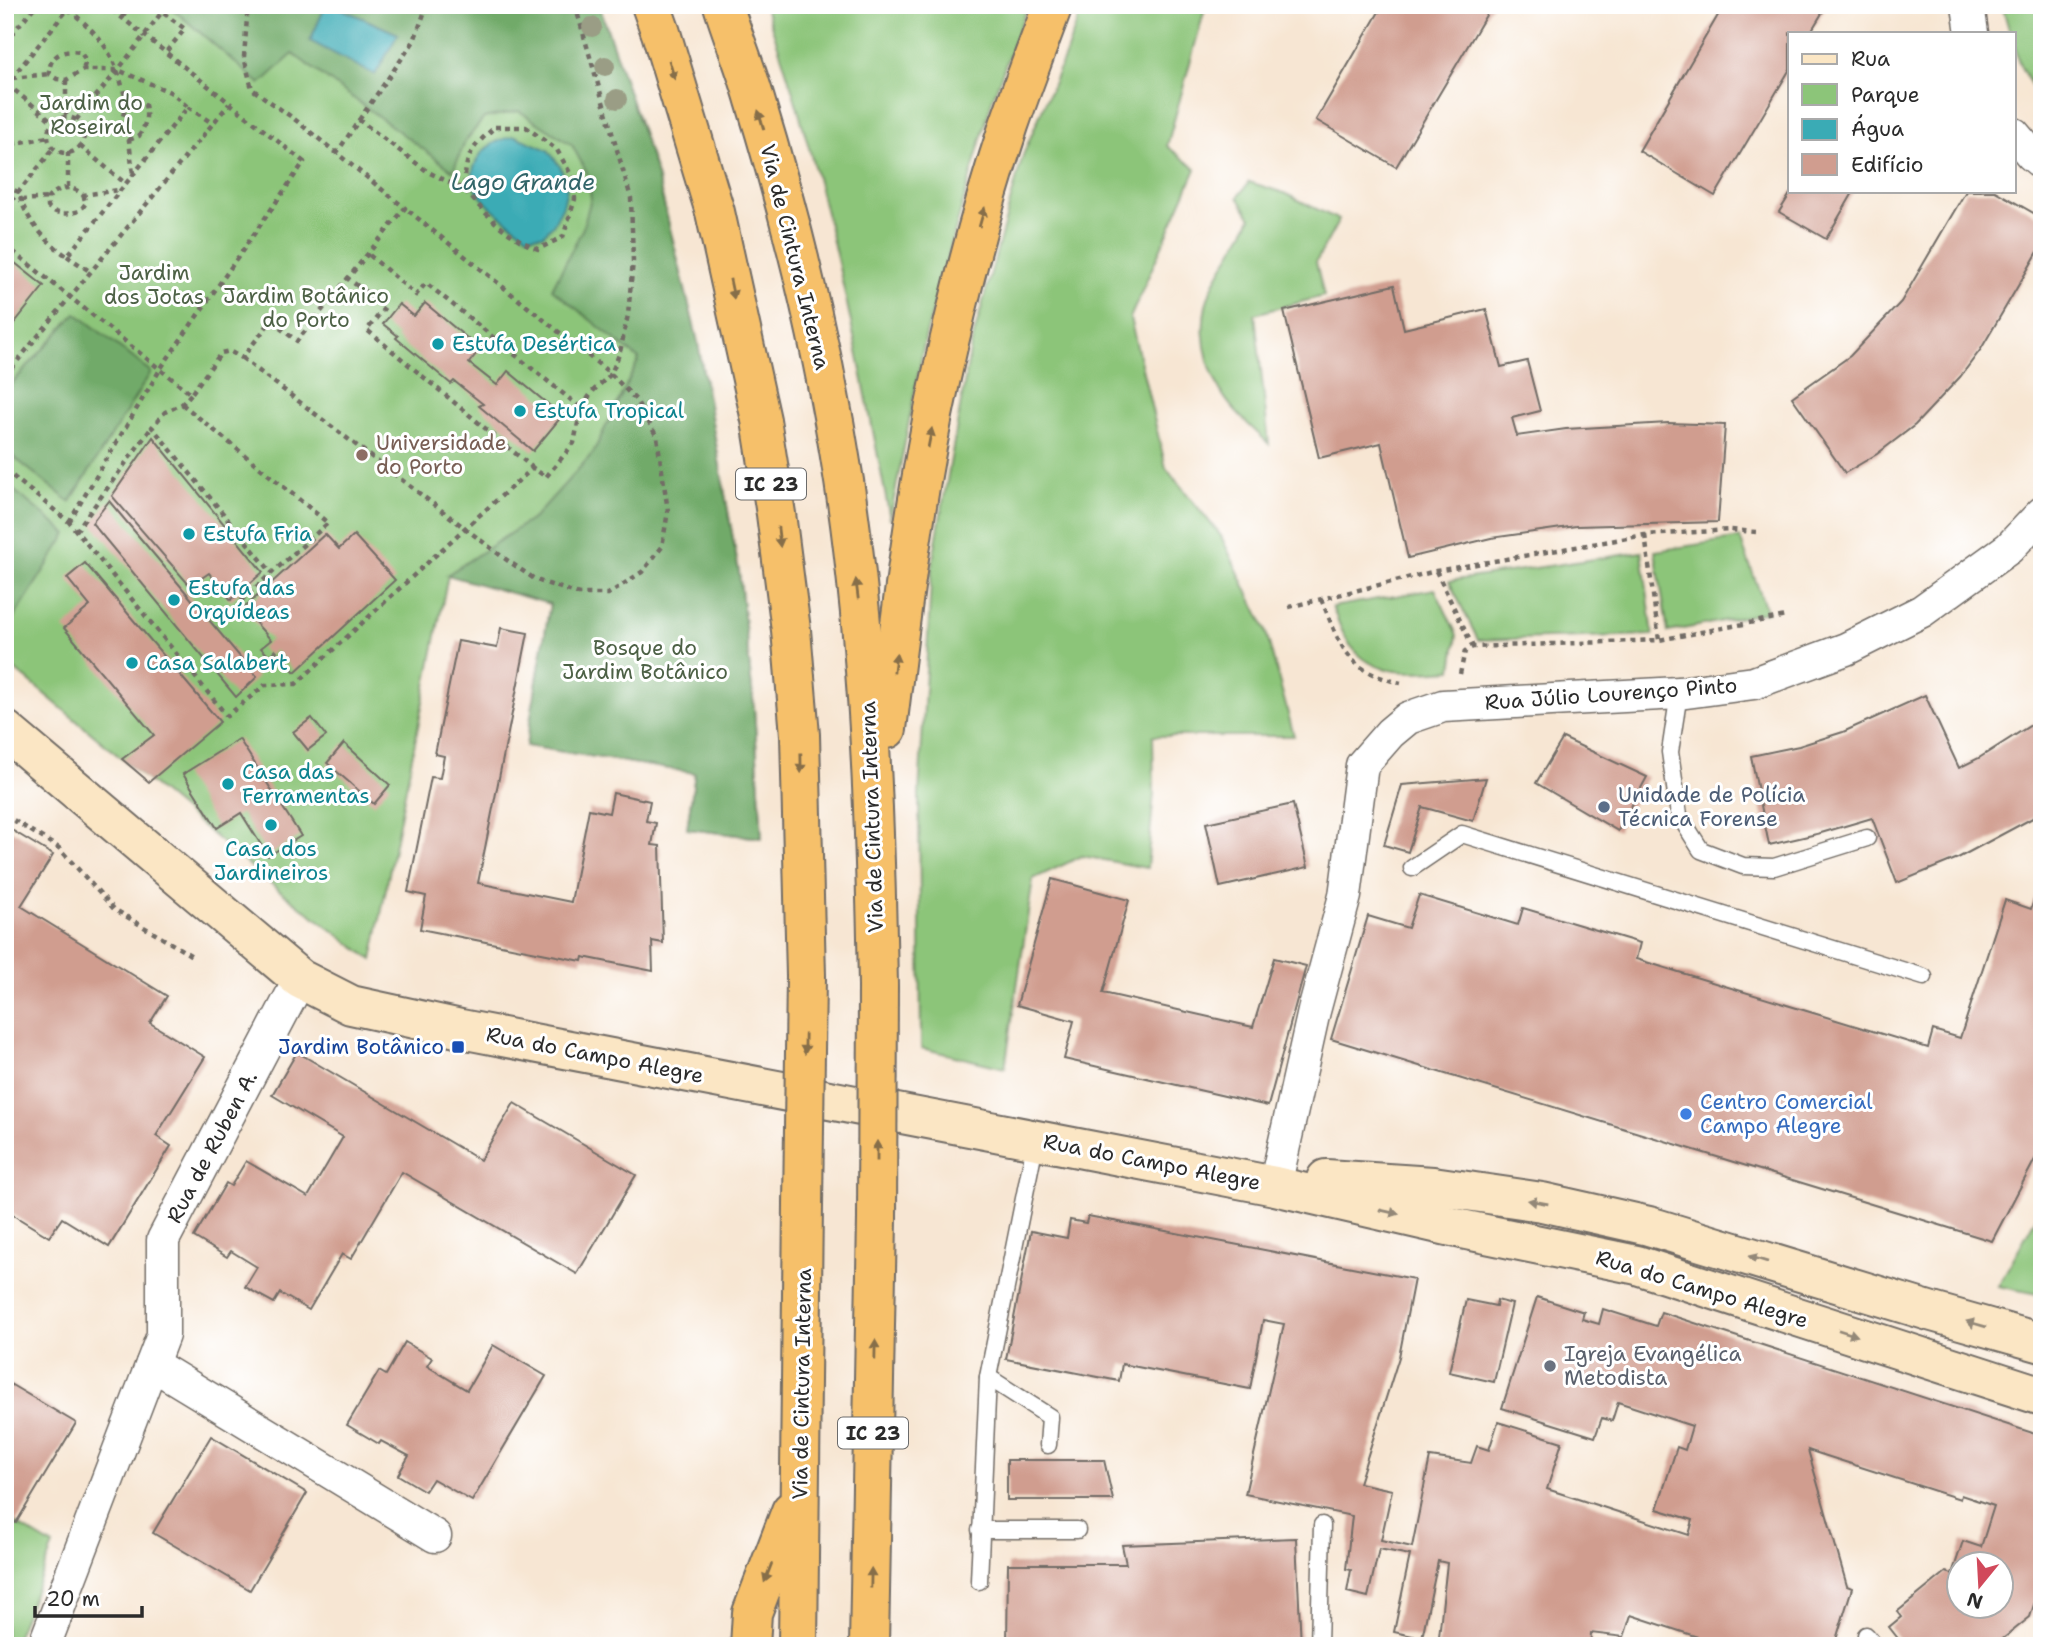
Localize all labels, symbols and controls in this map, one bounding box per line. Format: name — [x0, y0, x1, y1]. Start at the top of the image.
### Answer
legend — [1788, 32, 2016, 192]
text: Rua — [1851, 45, 1890, 73]
one-way arrow — [668, 60, 678, 81]
text: Parque — [1851, 81, 1920, 109]
park label: Jardim do Roseiral — [39, 89, 143, 141]
one-way arrow — [756, 109, 766, 130]
text: Água — [1851, 114, 1904, 143]
street label: Via de Cintura Interna — [753, 141, 837, 373]
text: Edifício — [1851, 151, 1923, 179]
water label: Lago Grande — [451, 167, 595, 197]
one-way arrow — [978, 206, 988, 227]
park label: Jardim dos Jotas — [104, 259, 204, 311]
one-way arrow — [727, 278, 738, 300]
park label: Jardim Botânico do Porto — [223, 282, 389, 334]
place label: Estufa Desértica — [452, 330, 616, 358]
marker: Estufa Desértica — [430, 336, 446, 352]
place label: Estufa Tropical — [534, 397, 685, 425]
marker: Estufa Tropical — [512, 403, 528, 419]
one-way arrow — [924, 427, 935, 449]
place label: Universidade do Porto — [376, 429, 507, 481]
marker: Universidade do Porto — [354, 447, 370, 463]
road number: IC 23 — [736, 468, 806, 499]
place label: Estufa Fria — [203, 520, 312, 548]
marker: Estufa Fria — [181, 526, 197, 542]
one-way arrow — [774, 526, 785, 548]
place label: Estufa das Orquídeas — [188, 574, 295, 626]
one-way arrow — [851, 578, 862, 600]
marker: Estufa das Orquídeas — [166, 592, 182, 608]
park label: Bosque do Jardim Botânico — [562, 634, 728, 686]
place label: Casa Salabert — [146, 649, 288, 677]
one-way arrow — [890, 652, 901, 674]
marker: Casa Salabert — [124, 655, 140, 671]
street label: Rua Júlio Lourenço Pinto — [1484, 671, 1738, 717]
street label: Via de Cintura Interna — [854, 701, 890, 933]
one-way arrow — [795, 752, 806, 774]
place label: Casa das Ferramentas — [242, 758, 370, 810]
marker: Casa das Ferramentas — [220, 776, 236, 792]
place label: Unidade de Polícia Técnica Forense — [1618, 781, 1805, 833]
marker: Unidade de Polícia Técnica Forense — [1596, 799, 1612, 815]
marker: Casa dos Jardineiros — [263, 817, 279, 833]
place label: Casa dos Jardineiros — [214, 835, 328, 887]
street label: Rua do Campo Alegre — [484, 1020, 706, 1090]
place label: Jardim Botânico — [278, 1033, 444, 1061]
one-way arrow — [799, 1034, 811, 1056]
marker: Jardim Botânico — [450, 1039, 466, 1055]
street label: Rua de Ruben A. — [160, 1066, 264, 1228]
place label: Centro Comercial Campo Alegre — [1700, 1088, 1873, 1140]
marker: Centro Comercial Campo Alegre — [1678, 1106, 1694, 1122]
street label: Rua do Campo Alegre — [1041, 1127, 1263, 1197]
one-way arrow — [871, 1140, 883, 1162]
one-way arrow — [1527, 1196, 1549, 1207]
one-way arrow — [1378, 1207, 1400, 1218]
street label: Rua do Campo Alegre — [1592, 1243, 1812, 1335]
one-way arrow — [1747, 1254, 1768, 1264]
street label: Via de Cintura Interna — [786, 1268, 818, 1500]
one-way arrow — [1965, 1319, 1986, 1329]
one-way arrow — [1838, 1329, 1859, 1339]
one-way arrow — [869, 1339, 880, 1361]
place label: Igreja Evangélica Metodista — [1564, 1340, 1741, 1392]
marker: Igreja Evangélica Metodista — [1542, 1358, 1558, 1374]
road number: IC 23 — [838, 1418, 908, 1448]
north arrow — [1946, 1550, 2016, 1620]
one-way arrow — [762, 1562, 773, 1583]
one-way arrow — [865, 1566, 876, 1588]
scale bar — [35, 1574, 142, 1618]
text: 20 m — [46, 1585, 100, 1613]
text: N — [1964, 1586, 1986, 1615]

